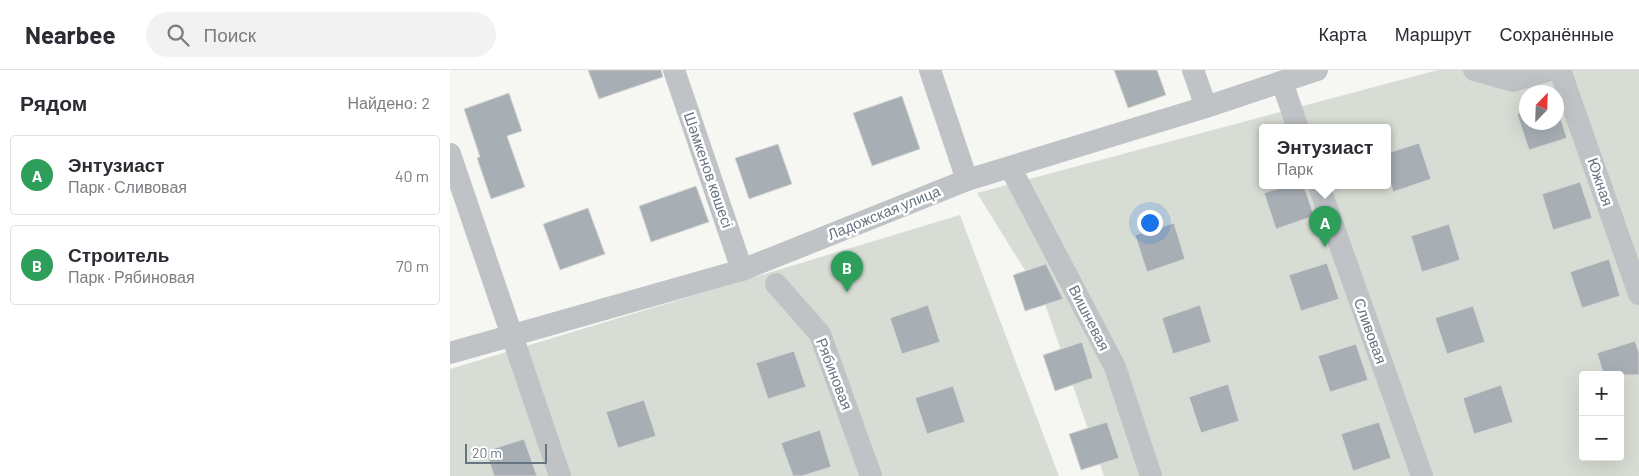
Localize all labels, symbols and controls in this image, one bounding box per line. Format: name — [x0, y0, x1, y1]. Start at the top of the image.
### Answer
search box — [146, 12, 496, 57]
text: Nearbee — [25, 20, 116, 49]
icon: search — [164, 21, 192, 49]
text: Поиск — [204, 23, 256, 46]
text: Карта — [1319, 23, 1367, 45]
text: Маршрут — [1395, 23, 1471, 45]
text: Сохранённые — [1499, 23, 1614, 45]
north arrow — [1519, 85, 1564, 130]
text: Рядом — [20, 90, 87, 115]
text: Найдено: 2 — [347, 93, 430, 112]
street label: Шәмкенов көшесі — [681, 109, 737, 230]
popup — [1259, 124, 1391, 189]
text: Энтузиаст — [1277, 135, 1373, 158]
text: Энтузиаст — [68, 153, 165, 176]
street label: Южная — [1584, 155, 1618, 208]
text: Парк — [1277, 159, 1313, 178]
text: A — [32, 166, 42, 185]
text: 40 m — [395, 166, 429, 185]
text: Парк · Сливовая — [68, 177, 187, 196]
street label: Ладожская улица — [825, 181, 943, 243]
pin: A — [1309, 206, 1341, 247]
your location — [1137, 210, 1163, 236]
text: Строитель — [68, 243, 170, 266]
pin: B — [831, 251, 863, 292]
text: B — [32, 256, 42, 275]
text: 70 m — [396, 256, 429, 275]
text: Парк · Рябиновая — [68, 267, 195, 286]
street label: Вишневая — [1066, 282, 1114, 353]
street label: Сливовая — [1351, 295, 1391, 366]
street label: Рябиновая — [813, 335, 857, 412]
map controls — [1579, 371, 1624, 461]
button: + — [1579, 371, 1624, 416]
button: − — [1579, 416, 1624, 461]
scale bar — [465, 441, 548, 464]
text: 20 m — [472, 444, 502, 461]

